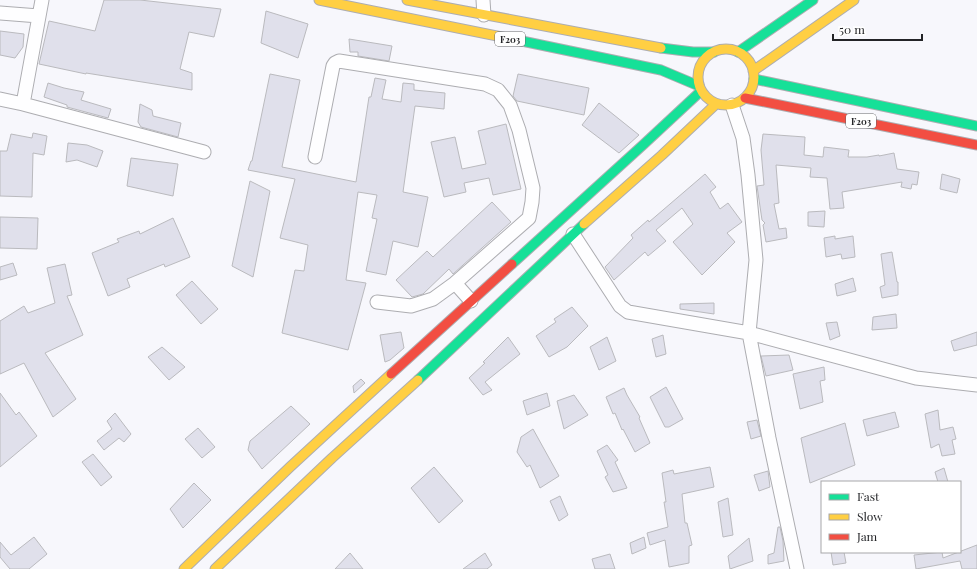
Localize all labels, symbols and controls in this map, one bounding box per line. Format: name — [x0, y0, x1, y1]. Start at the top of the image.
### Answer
scale bar — [833, 16, 922, 42]
text: 50 m — [839, 21, 865, 37]
road number: F203 — [495, 32, 525, 46]
road number: F203 — [846, 114, 876, 128]
legend — [821, 481, 961, 553]
text: Fast — [857, 488, 880, 504]
text: Slow — [857, 508, 883, 524]
text: Jam — [856, 528, 878, 544]

